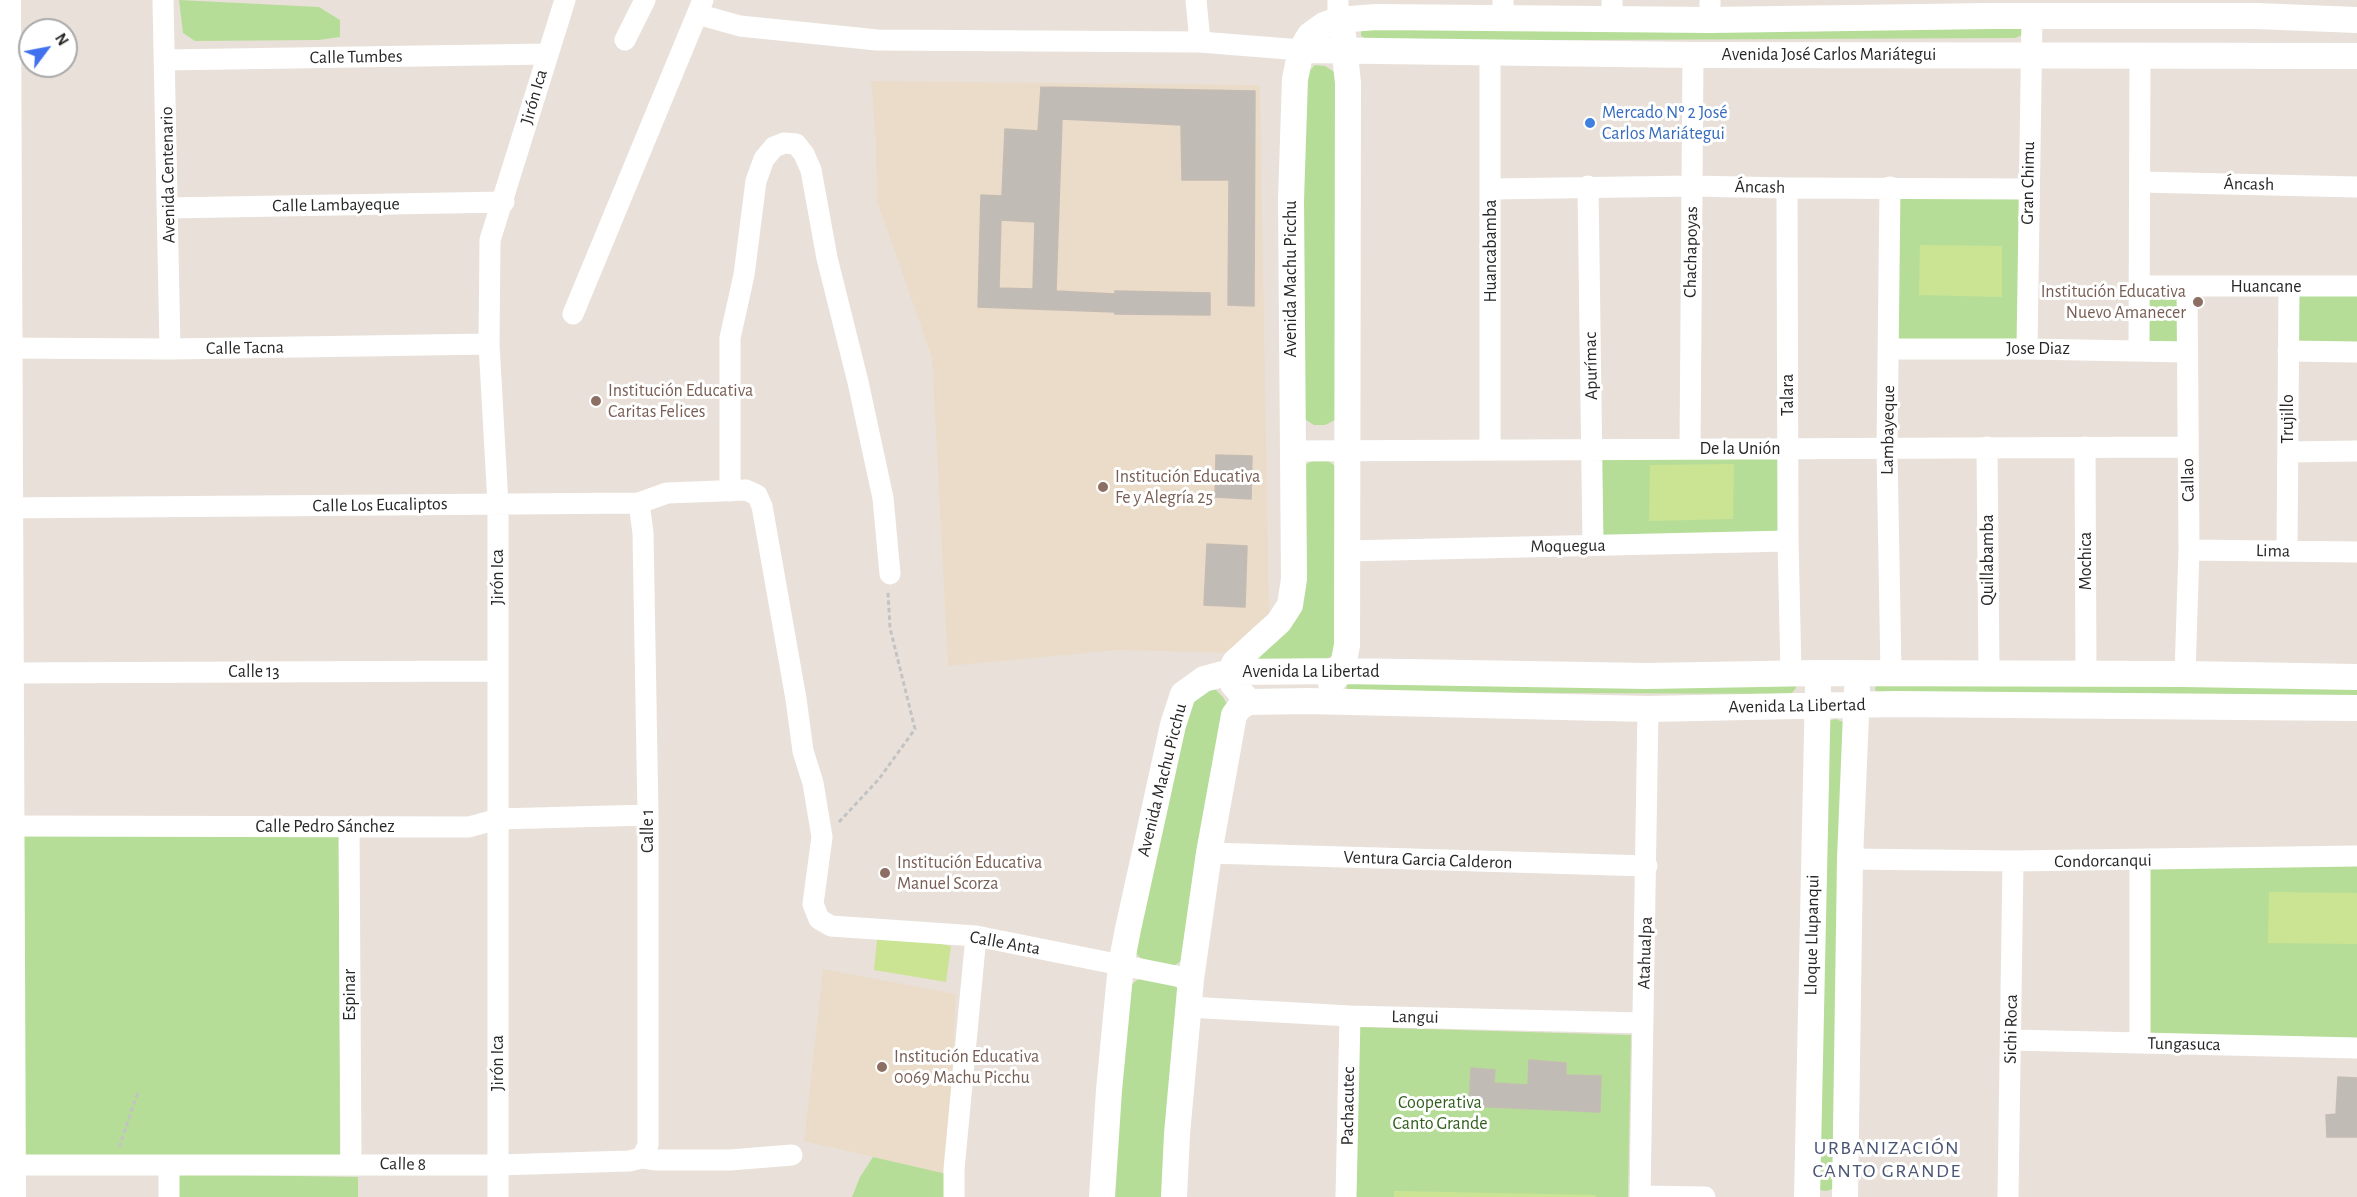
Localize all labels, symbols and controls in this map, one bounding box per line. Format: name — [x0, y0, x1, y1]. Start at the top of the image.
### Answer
north arrow — [18, 18, 78, 78]
text: N — [52, 31, 71, 48]
street label: Avenida José Carlos Mariátegui — [1722, 44, 1936, 66]
street label: Calle Tumbes — [309, 45, 403, 69]
street label: Jirón Ica — [516, 67, 552, 127]
place label: Mercado Nº 2 José Carlos Mariátegui — [1602, 102, 1728, 144]
street label: Avenida Centenario — [156, 106, 180, 244]
marker: Mercado Nº 2 José Carlos Mariátegui — [1583, 116, 1597, 130]
street label: Gran Chimu — [2016, 141, 2040, 225]
street label: Áncash — [2224, 173, 2274, 195]
street label: Áncash — [1735, 176, 1785, 198]
street label: Calle Lambayeque — [272, 193, 400, 217]
street label: Huancabamba — [1480, 199, 1502, 303]
street label: Avenida Machu Picchu — [1280, 201, 1302, 357]
street label: Chachapoyas — [1679, 206, 1703, 298]
street label: Huancane — [2230, 276, 2302, 298]
place label: Institución Educativa Nuevo Amanecer — [2041, 281, 2186, 324]
marker: Institución Educativa Nuevo Amanecer — [2191, 295, 2205, 309]
street label: Apurímac — [1580, 332, 1602, 400]
street label: Calle Tacna — [206, 337, 284, 359]
street label: Jose Diaz — [2006, 338, 2070, 360]
street label: Talara — [1777, 374, 1799, 416]
place label: Institución Educativa Caritas Felices — [608, 380, 753, 422]
street label: Lambayeque — [1876, 385, 1900, 475]
marker: Institución Educativa Caritas Felices — [589, 394, 603, 408]
street label: Trujillo — [2277, 394, 2299, 444]
street label: De la Unión — [1699, 438, 1781, 460]
street label: Callao — [2177, 458, 2199, 502]
place label: Institución Educativa Fe y Alegría 25 — [1115, 466, 1260, 508]
marker: Institución Educativa Fe y Alegría 25 — [1096, 480, 1110, 494]
street label: Calle Los Eucaliptos — [312, 493, 448, 517]
street label: Quillabamba — [1977, 514, 1999, 606]
street label: Mochica — [2075, 532, 2097, 590]
street label: Moquegua — [1530, 535, 1606, 557]
street label: Lima — [2256, 540, 2290, 562]
street label: Jirón Ica — [487, 549, 509, 605]
street label: Calle 13 — [228, 661, 280, 683]
street label: Avenida La Libertad — [1242, 661, 1380, 683]
street label: Avenida La Libertad — [1728, 694, 1866, 718]
street label: Avenida Machu Picchu — [1133, 701, 1191, 859]
street label: Calle 1 — [637, 809, 659, 853]
street label: Calle Pedro Sánchez — [255, 816, 395, 838]
street label: Ventura Garcia Calderon — [1343, 846, 1513, 874]
street label: Condorcanqui — [2054, 849, 2152, 873]
place label: Institución Educativa Manuel Scorza — [897, 852, 1042, 894]
marker: Institución Educativa Manuel Scorza — [878, 866, 892, 880]
street label: Lloque Llupanqui — [1800, 874, 1824, 996]
street label: Atahualpa — [1633, 916, 1657, 990]
street label: Calle Anta — [968, 926, 1042, 960]
street label: Espinar — [339, 969, 361, 1021]
street label: Sichi Roca — [2000, 994, 2022, 1064]
street label: Langui — [1391, 1006, 1439, 1028]
street label: Tungasuca — [2147, 1033, 2221, 1055]
street label: Jirón Ica — [487, 1035, 509, 1091]
place label: Institución Educativa 0069 Machu Picchu — [894, 1046, 1039, 1088]
marker: Institución Educativa 0069 Machu Picchu — [875, 1060, 889, 1074]
street label: Pachacutec — [1337, 1067, 1359, 1145]
park label: Cooperativa Canto Grande — [1392, 1092, 1488, 1134]
district label: URBANIZACIÓN CANTO GRANDE — [1812, 1136, 1962, 1183]
street label: Calle 8 — [380, 1153, 426, 1175]

